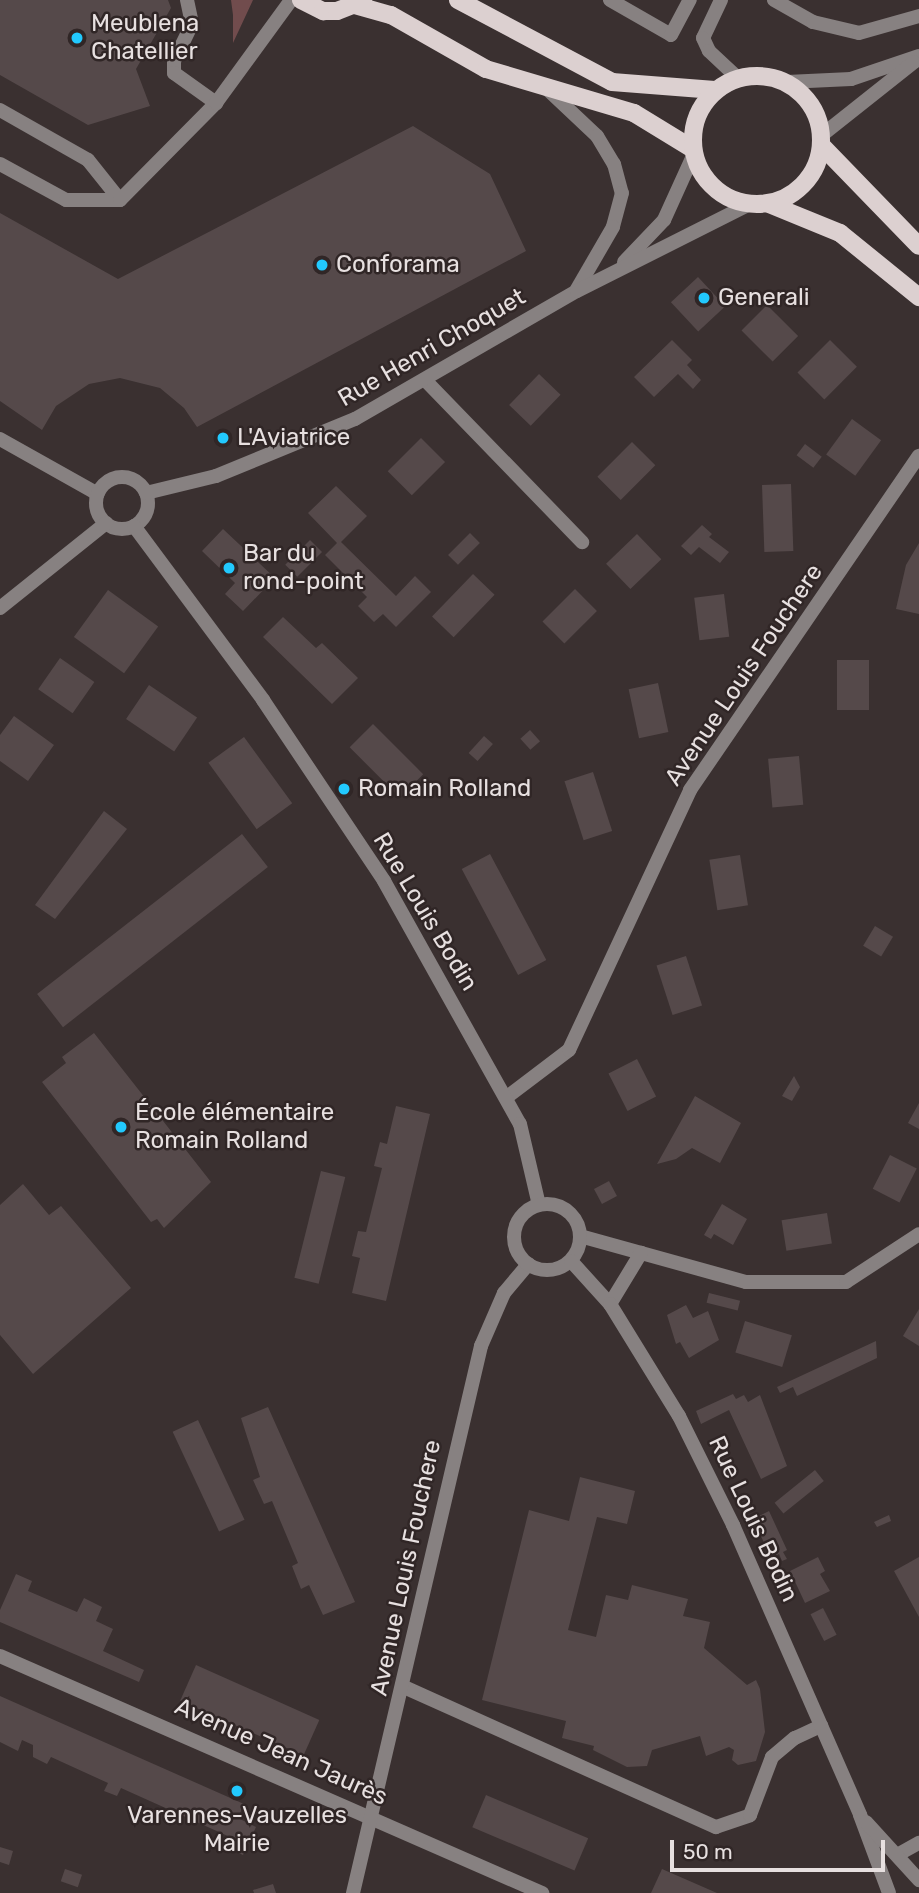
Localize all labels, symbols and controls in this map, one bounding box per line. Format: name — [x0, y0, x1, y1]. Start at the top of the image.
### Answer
place label: Meublena Chatellier — [91, 10, 199, 66]
marker: Meublena Chatellier — [69, 30, 85, 46]
place label: Conforama — [336, 251, 460, 279]
marker: Conforama — [314, 257, 330, 273]
street label: Rue Henri Choquet — [333, 283, 531, 413]
place label: Generali — [718, 284, 810, 312]
marker: Generali — [696, 290, 712, 306]
place label: L'Aviatrice — [237, 424, 350, 452]
marker: L'Aviatrice — [215, 430, 231, 446]
place label: Bar du rond-point — [243, 540, 364, 596]
street label: Avenue Louis Fouchere — [659, 559, 829, 791]
marker: Bar du rond-point — [221, 560, 237, 576]
place label: Romain Rolland — [358, 775, 531, 803]
marker: Romain Rolland — [336, 781, 352, 797]
street label: Rue Louis Bodin — [366, 828, 484, 996]
place label: École élémentaire Romain Rolland — [135, 1099, 334, 1155]
marker: École élémentaire Romain Rolland — [113, 1119, 129, 1135]
street label: Rue Louis Bodin — [702, 1432, 804, 1606]
street label: Avenue Louis Fouchere — [365, 1437, 447, 1699]
street label: Avenue Jean Jaurès — [170, 1692, 392, 1812]
marker: Varennes-Vauzelles Mairie — [229, 1783, 245, 1799]
place label: Varennes-Vauzelles Mairie — [127, 1802, 347, 1858]
scale bar — [674, 1826, 889, 1870]
text: 50 m — [683, 1839, 733, 1864]

